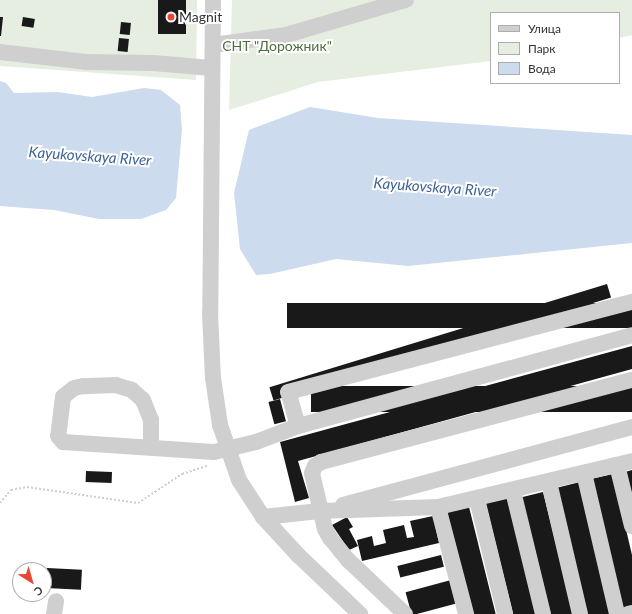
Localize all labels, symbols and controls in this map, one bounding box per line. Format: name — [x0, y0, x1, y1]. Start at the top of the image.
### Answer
place label: Magnit — [179, 9, 222, 25]
marker: Magnit — [166, 12, 176, 22]
legend — [490, 12, 620, 84]
text: Улица — [528, 21, 561, 36]
park label: СНТ "Дорожник" — [222, 38, 332, 54]
text: Парк — [528, 41, 556, 56]
text: Вода — [528, 61, 556, 76]
water label: Kayukovskaya River — [28, 143, 152, 169]
water label: Kayukovskaya River — [373, 174, 497, 200]
north arrow — [12, 562, 52, 602]
text: С — [32, 584, 46, 599]

